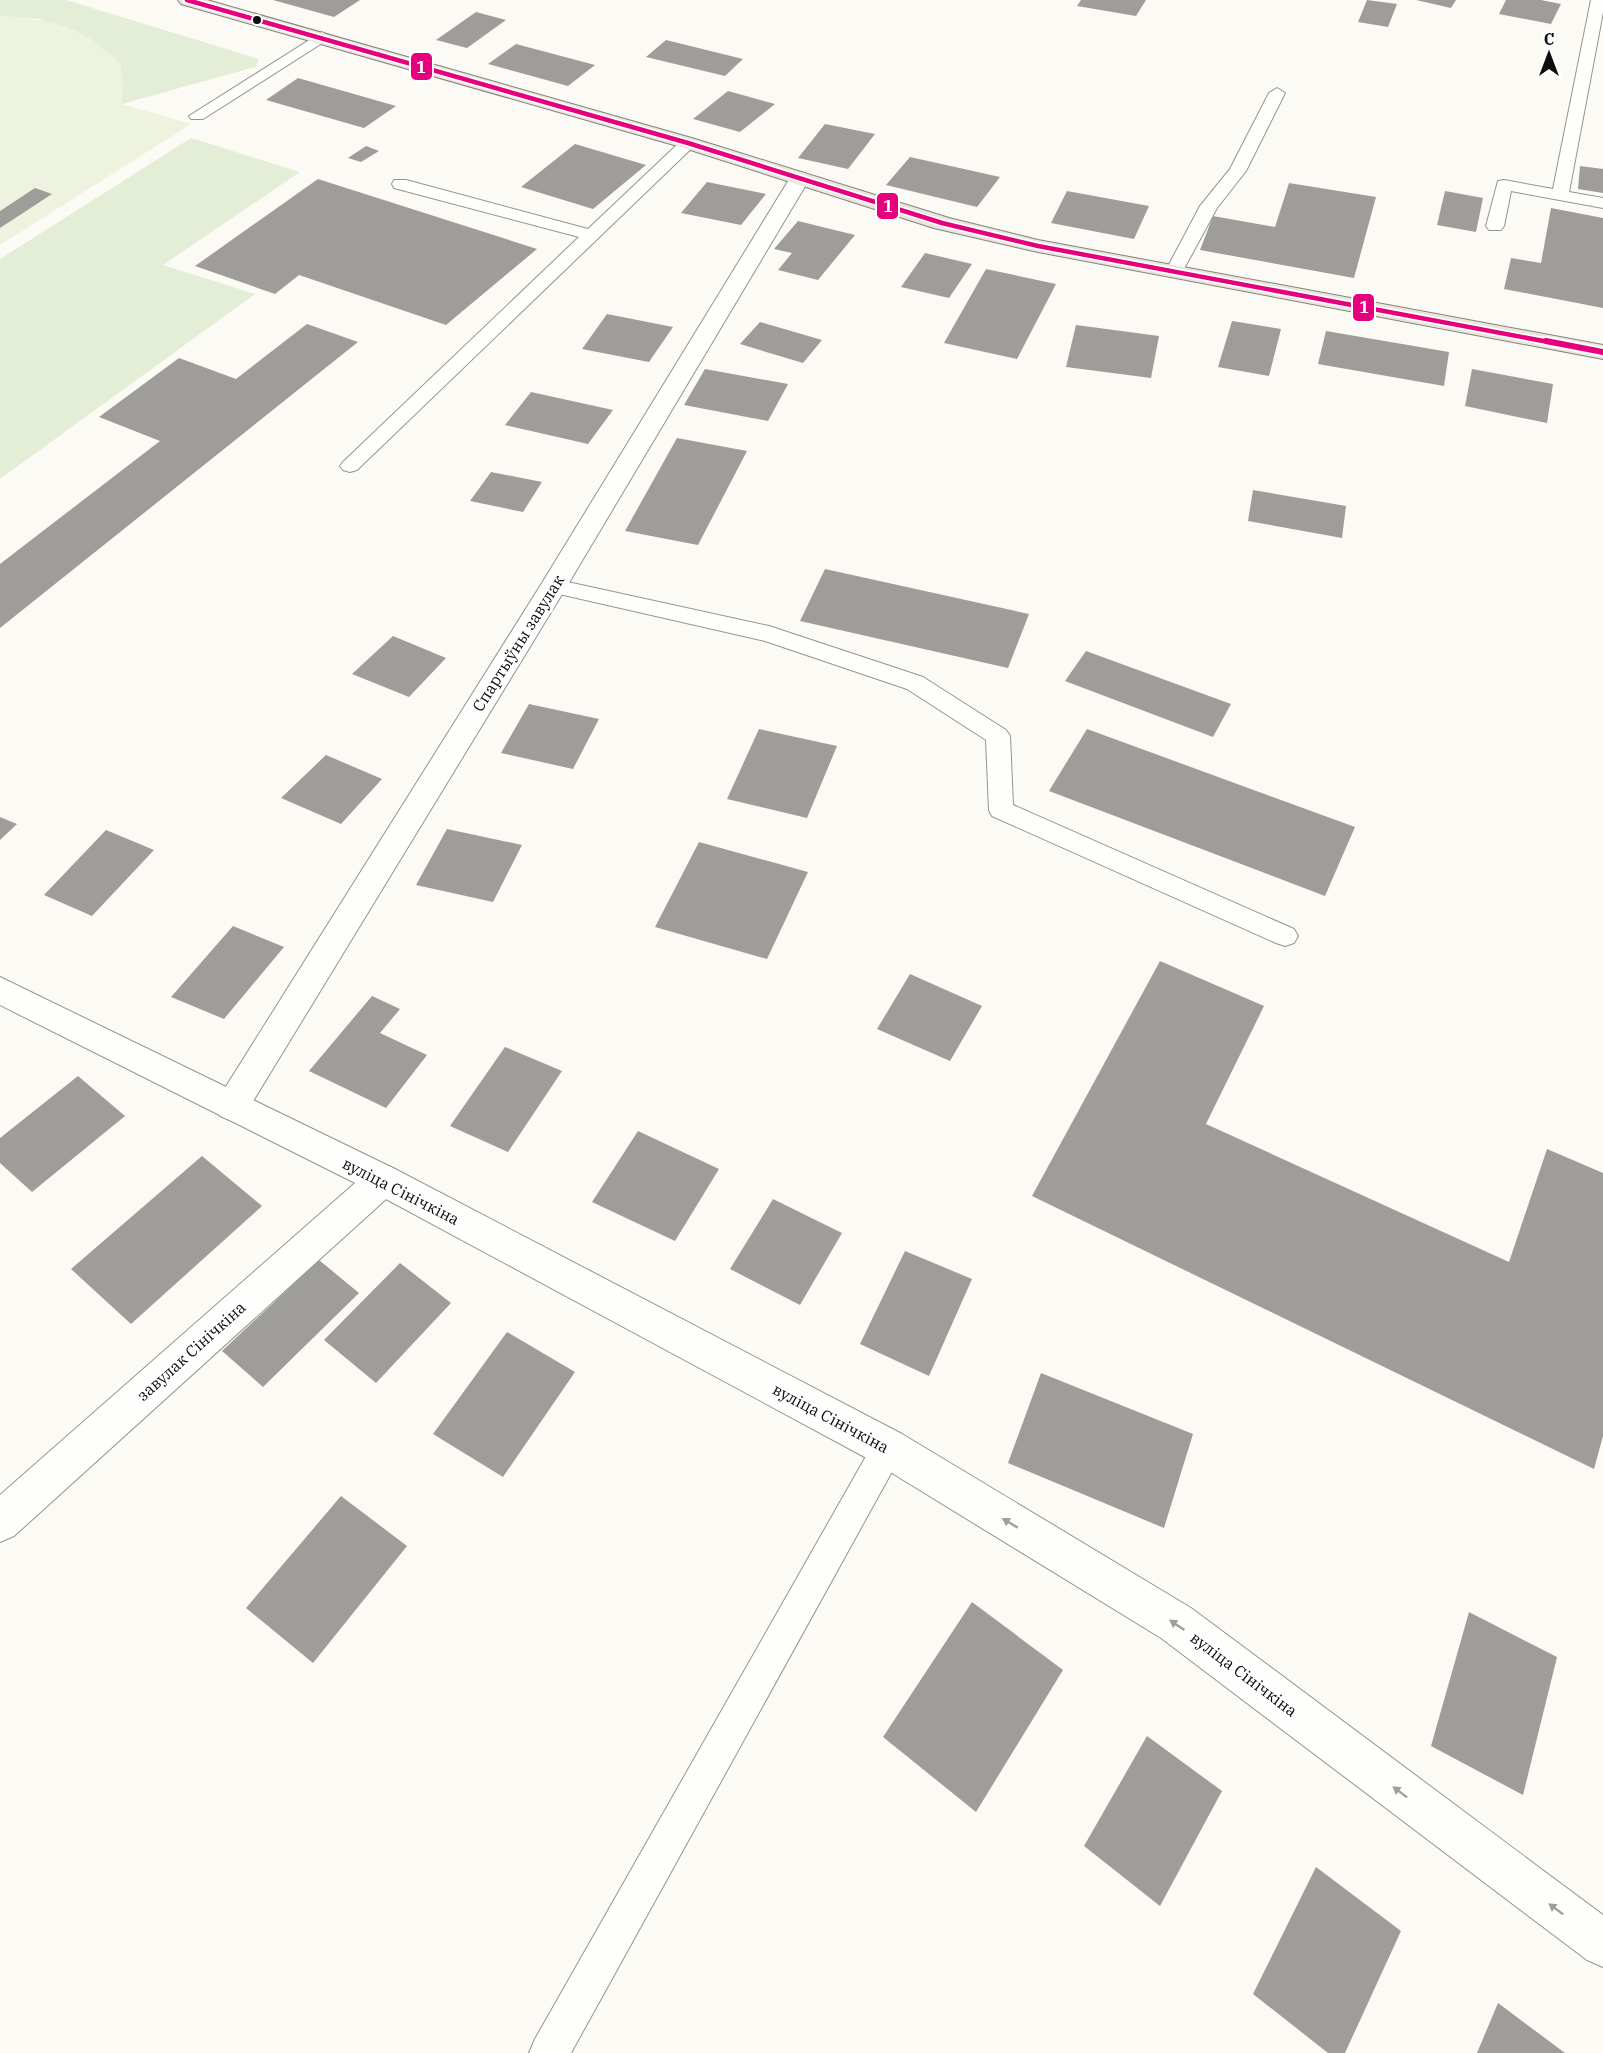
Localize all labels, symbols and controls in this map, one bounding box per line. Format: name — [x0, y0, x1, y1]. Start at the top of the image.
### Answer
unlabelled marker — [251, 14, 263, 26]
north arrow — [1519, 24, 1579, 84]
text: С — [1544, 29, 1554, 49]
line badge: 1 — [410, 52, 433, 81]
text: 1 — [416, 57, 426, 77]
line badge: 1 — [876, 192, 899, 220]
text: 1 — [883, 196, 893, 216]
line badge: 1 — [1352, 293, 1375, 322]
text: 1 — [1359, 297, 1369, 317]
street label: Спартыўны завулак — [468, 570, 569, 715]
street label: вуліца Сінічкіна — [339, 1153, 463, 1229]
street label: завулак Сінічкіна — [133, 1297, 250, 1405]
street label: вуліца Сінічкіна — [769, 1379, 893, 1457]
one-way arrow — [1002, 1517, 1018, 1528]
one-way arrow — [1169, 1619, 1185, 1631]
street label: вуліца Сінічкіна — [1187, 1627, 1302, 1721]
one-way arrow — [1393, 1786, 1408, 1798]
one-way arrow — [1549, 1903, 1564, 1915]

